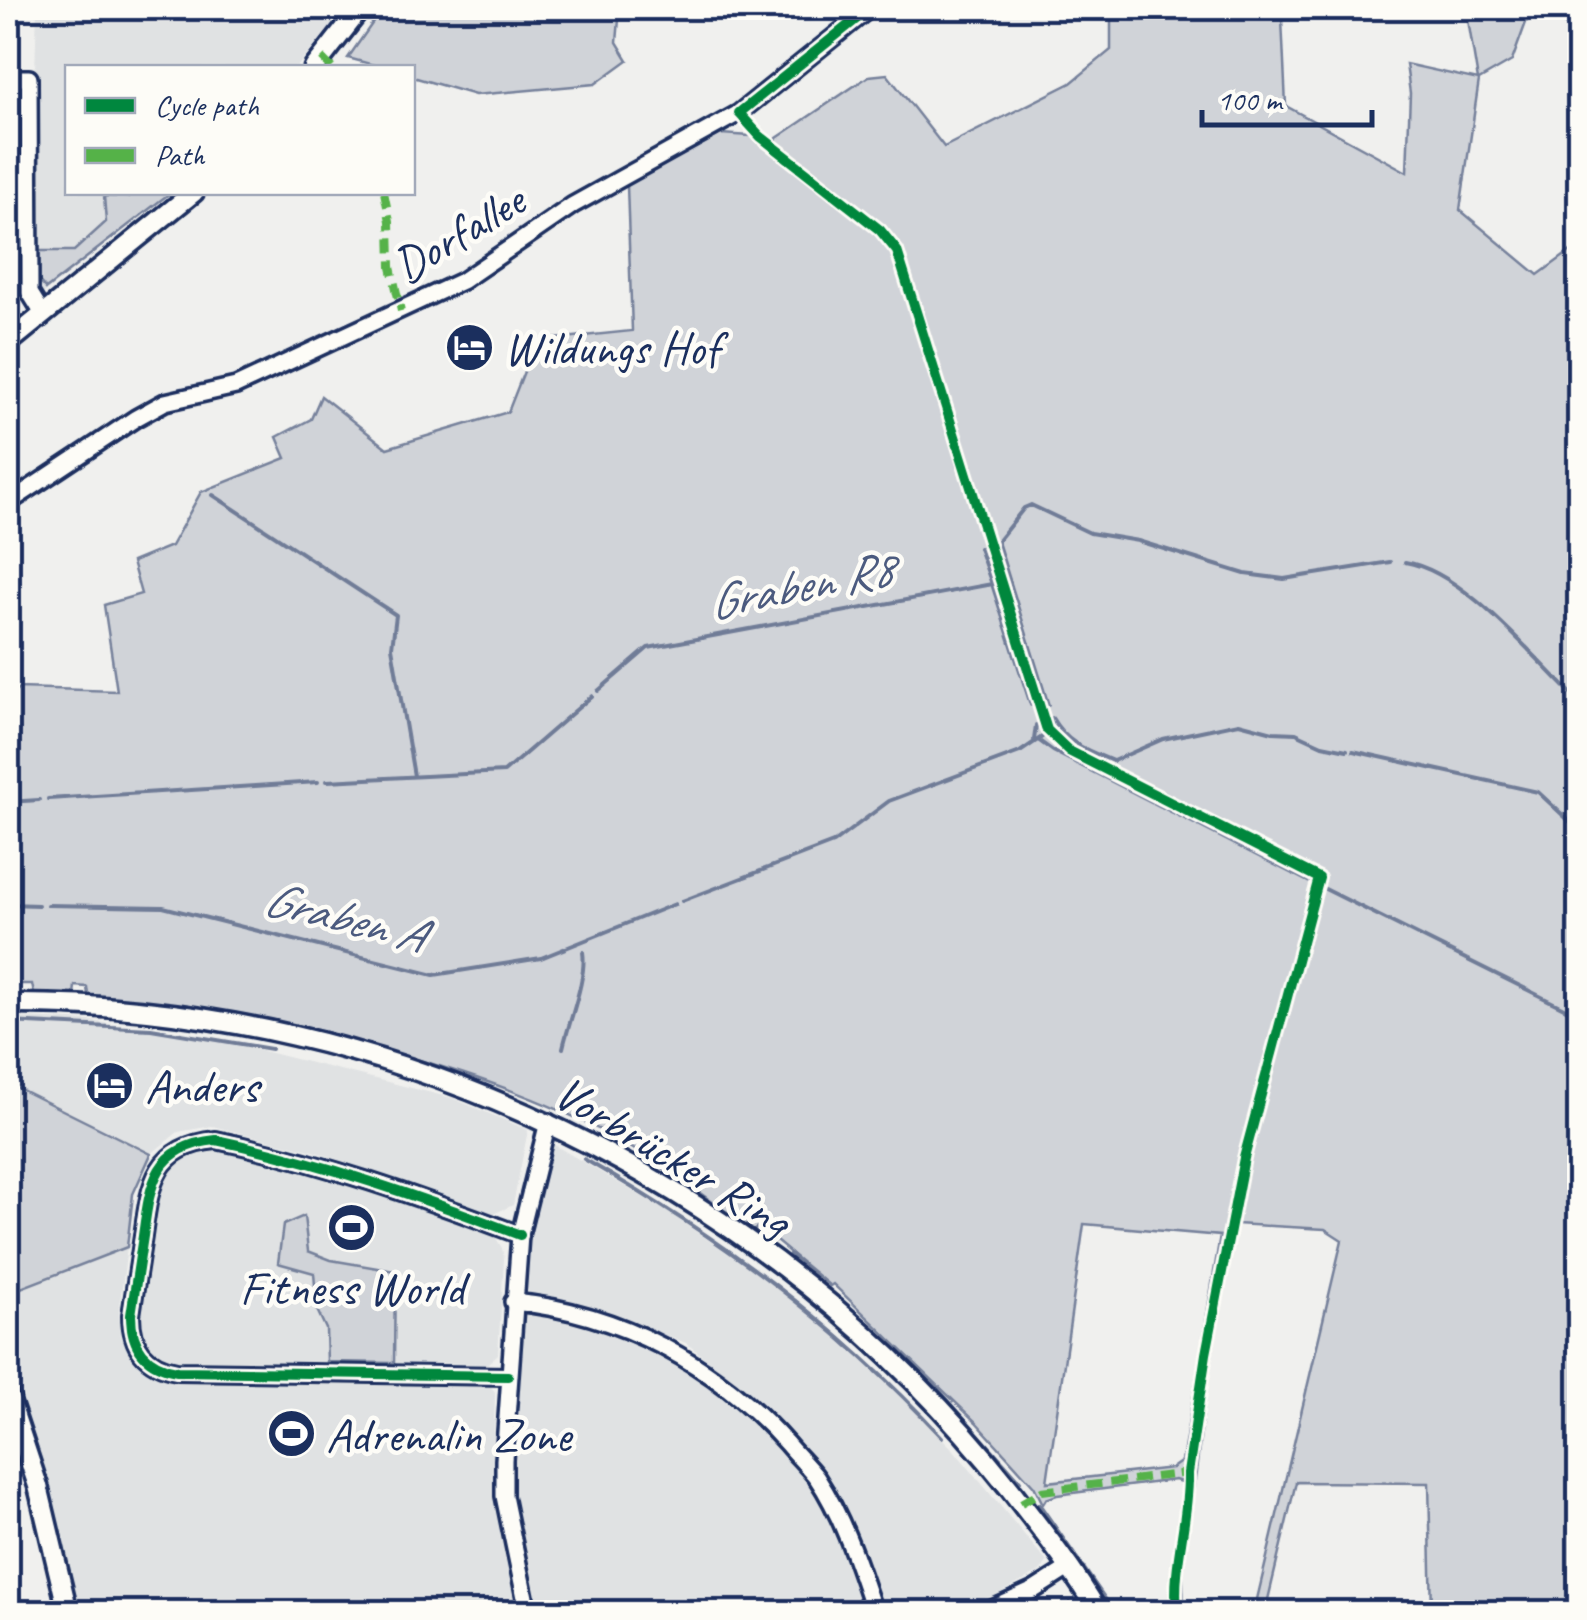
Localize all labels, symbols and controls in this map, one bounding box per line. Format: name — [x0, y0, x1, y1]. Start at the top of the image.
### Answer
legend — [65, 65, 415, 195]
scale bar — [1202, 65, 1372, 127]
text: 100 m — [1217, 81, 1284, 119]
text: Cycle path — [155, 86, 259, 124]
text: Path — [155, 136, 206, 174]
street label: Dorfallee — [382, 169, 538, 295]
place label: Wildungs Hof — [504, 318, 729, 378]
hotel icon: Wildungs Hof — [443, 321, 495, 373]
water label: Graben R8 — [703, 535, 908, 634]
water label: Graben A — [258, 866, 439, 969]
place label: Anders — [145, 1056, 263, 1116]
hotel icon: Anders — [84, 1059, 136, 1111]
street label: Vorbrücker Ring — [544, 1062, 805, 1252]
sports icon: Fitness World — [326, 1201, 378, 1253]
place label: Fitness World — [240, 1258, 471, 1318]
place label: Adrenalin Zone — [326, 1405, 574, 1465]
sports icon: Adrenalin Zone — [265, 1408, 317, 1460]

